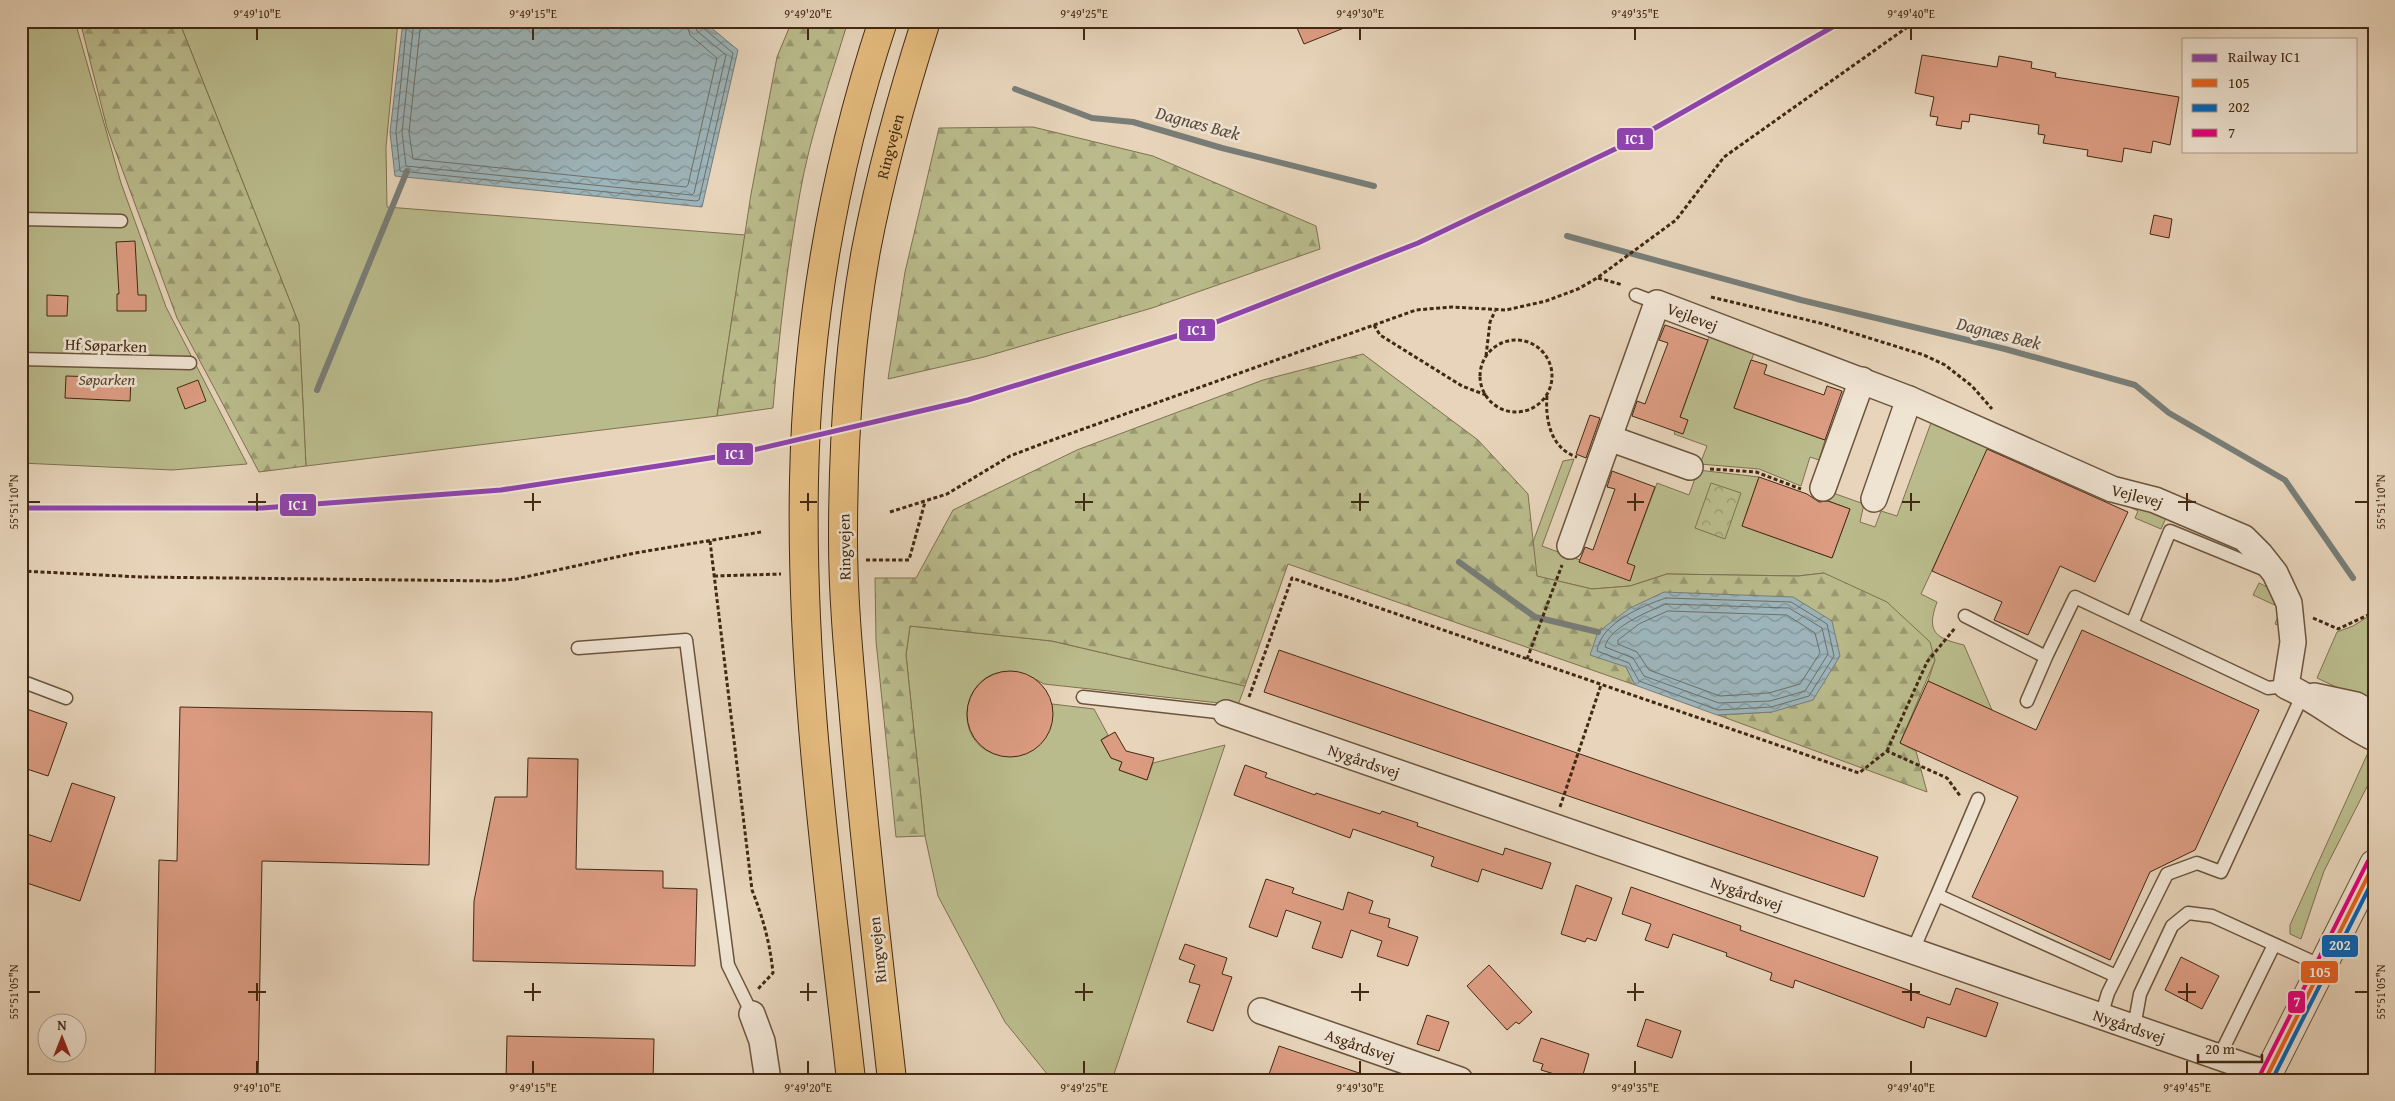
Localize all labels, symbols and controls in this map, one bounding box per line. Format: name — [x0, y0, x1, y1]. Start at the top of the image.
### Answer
text: 9°49'10"E — [233, 5, 281, 22]
text: 9°49'15"E — [509, 5, 557, 22]
text: 9°49'20"E — [784, 5, 832, 22]
text: 9°49'25"E — [1060, 5, 1108, 22]
text: 9°49'30"E — [1336, 5, 1384, 22]
text: 9°49'35"E — [1611, 5, 1659, 22]
text: 9°49'40"E — [1887, 5, 1935, 22]
legend — [2182, 38, 2358, 152]
text: Railway IC1 — [2228, 46, 2300, 67]
text: 105 — [2228, 72, 2250, 93]
text: 202 — [2228, 96, 2250, 117]
water label: Dagnæs Bæk — [1152, 99, 1244, 147]
street label: Ringvejen — [870, 111, 910, 181]
text: 7 — [2228, 122, 2235, 143]
line badge: IC1 — [1616, 127, 1654, 151]
text: IC1 — [1625, 129, 1645, 149]
street label: Vejlevej — [1663, 296, 1721, 337]
water label: Dagnæs Bæk — [1953, 309, 2045, 357]
line badge: IC1 — [1178, 318, 1216, 342]
text: IC1 — [1187, 320, 1207, 340]
street label: Hf Søparken — [64, 332, 148, 358]
park label: Søparken — [79, 367, 135, 391]
line badge: IC1 — [716, 442, 754, 466]
text: IC1 — [725, 444, 745, 464]
text: 55°51'10"N — [5, 474, 22, 530]
text: 55°51'10"N — [2372, 474, 2389, 530]
street label: Vejlevej — [2109, 477, 2167, 514]
line badge: IC1 — [279, 493, 317, 517]
text: IC1 — [288, 495, 308, 515]
street label: Ringvejen — [831, 514, 857, 580]
street label: Nygårdsvej — [1325, 737, 1403, 784]
street label: Nygårdsvej — [1707, 870, 1786, 917]
street label: Ringvejen — [862, 916, 892, 984]
line badge: 202 — [2321, 934, 2359, 958]
text: 202 — [2329, 935, 2351, 955]
line badge: 105 — [2300, 960, 2339, 984]
text: 105 — [2309, 962, 2331, 982]
text: 55°51'05"N — [5, 964, 22, 1020]
text: 55°51'05"N — [2372, 964, 2389, 1020]
line badge: 7 — [2287, 990, 2306, 1014]
text: 7 — [2293, 992, 2301, 1012]
street label: Nygårdsvej — [2090, 1002, 2169, 1050]
north arrow — [38, 1014, 88, 1064]
text: N — [57, 1015, 67, 1035]
street label: Asgårdsvej — [1322, 1022, 1398, 1069]
scale bar — [2198, 1031, 2261, 1063]
text: 20 m — [2205, 1038, 2236, 1059]
text: 9°49'10"E — [233, 1079, 281, 1096]
text: 9°49'15"E — [509, 1079, 557, 1096]
text: 9°49'20"E — [784, 1079, 832, 1096]
text: 9°49'25"E — [1060, 1079, 1108, 1096]
text: 9°49'30"E — [1336, 1079, 1384, 1096]
text: 9°49'35"E — [1611, 1079, 1659, 1096]
text: 9°49'40"E — [1887, 1079, 1935, 1096]
text: 9°49'45"E — [2163, 1079, 2211, 1096]

